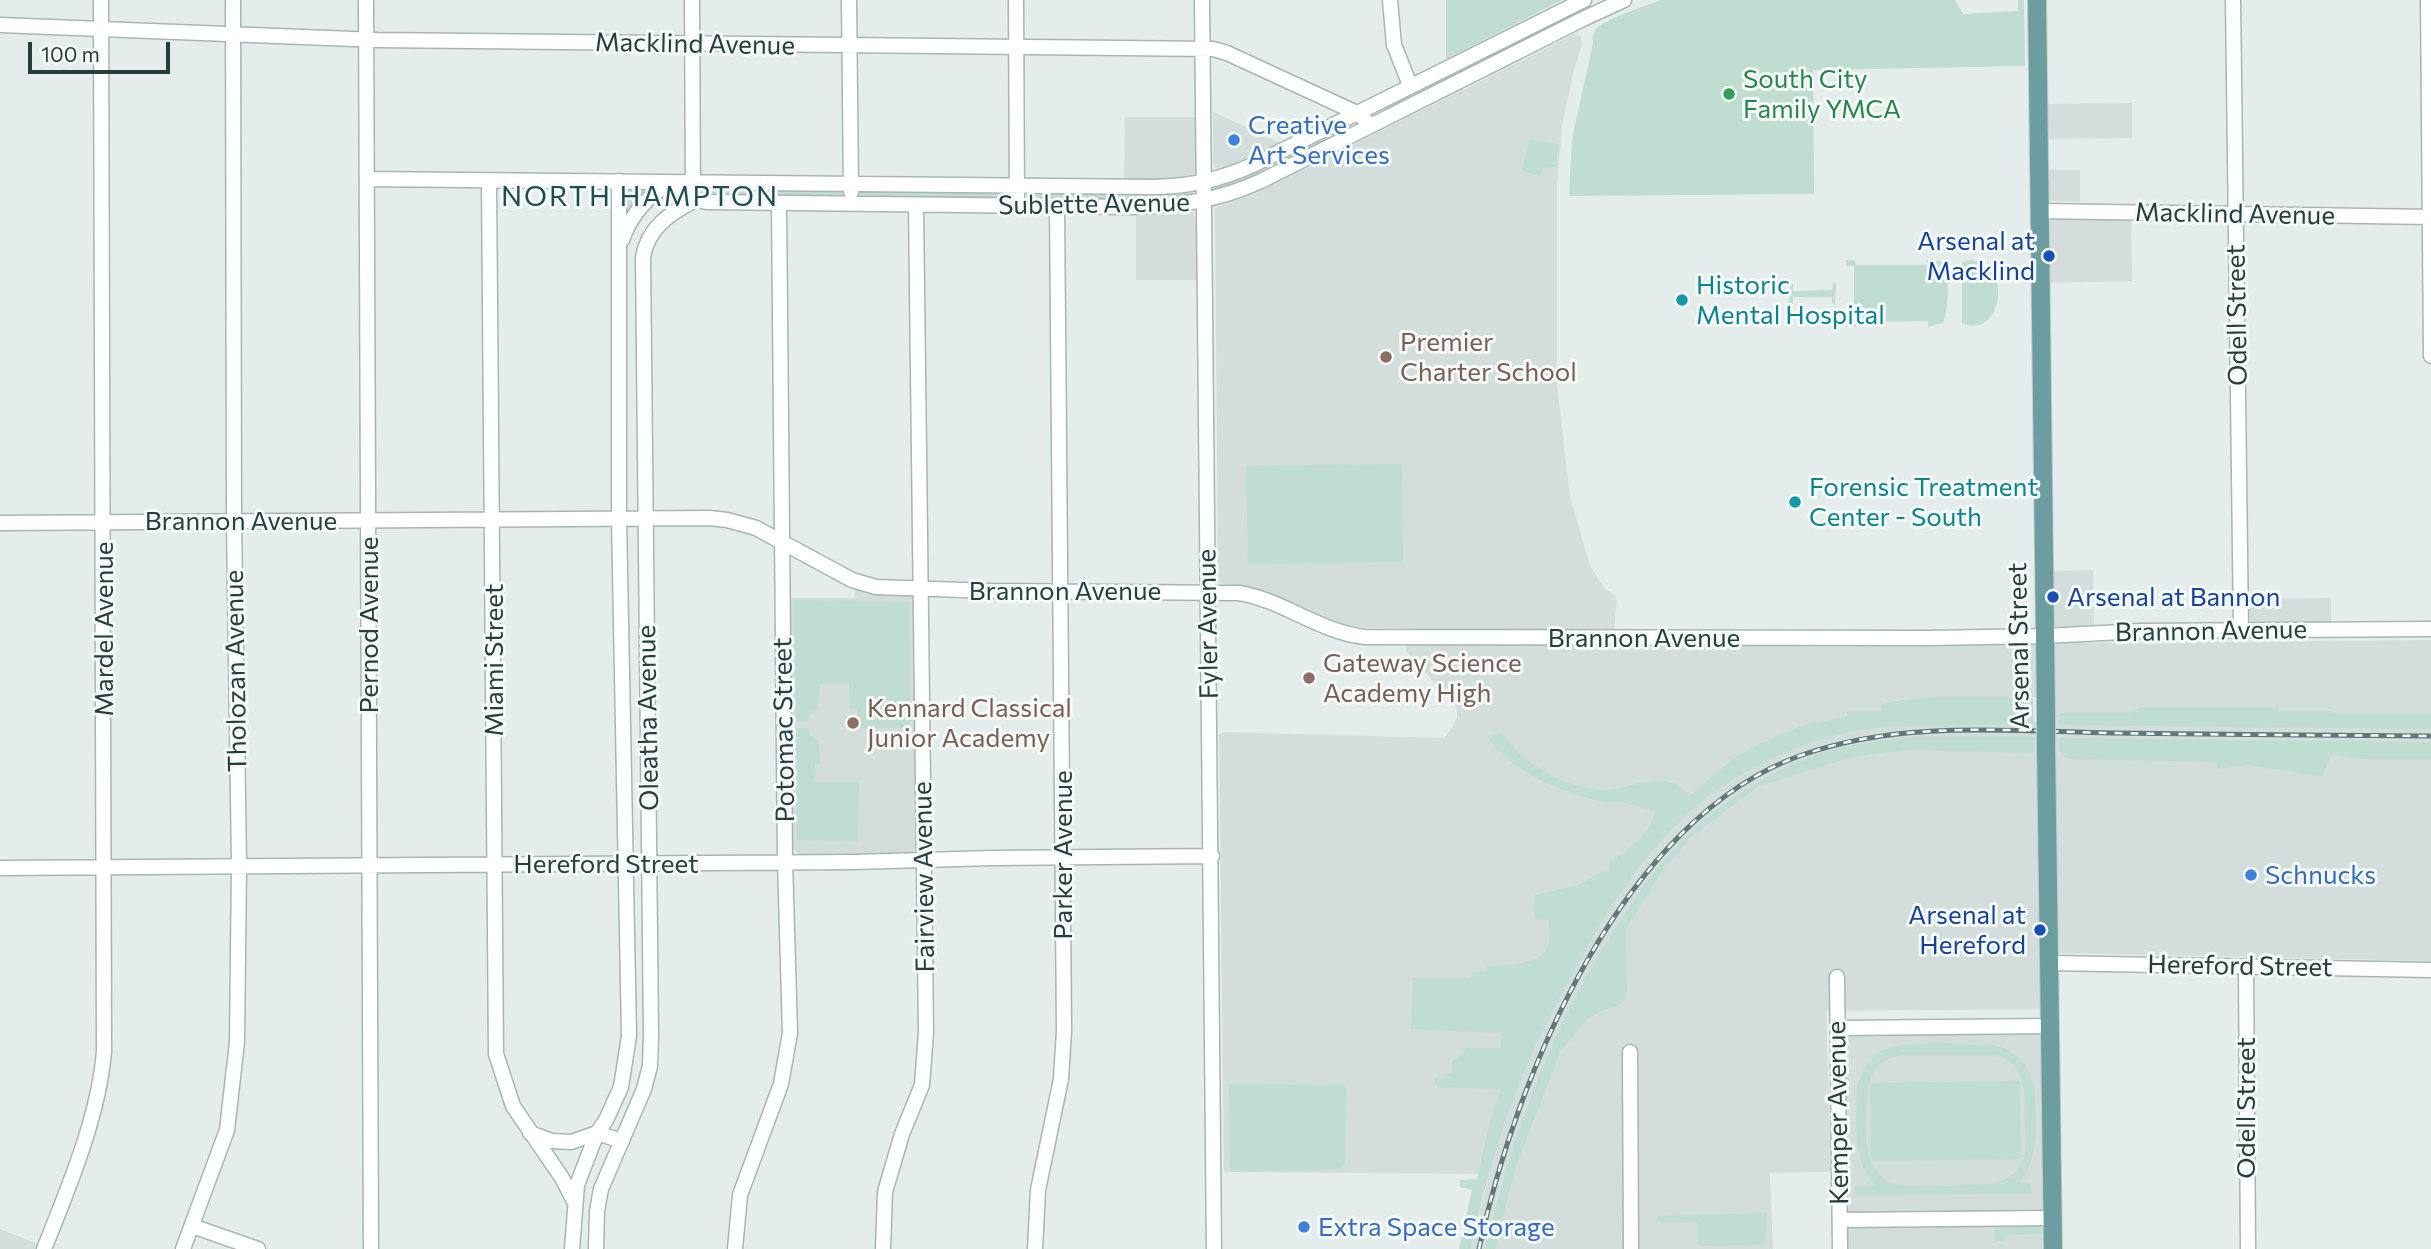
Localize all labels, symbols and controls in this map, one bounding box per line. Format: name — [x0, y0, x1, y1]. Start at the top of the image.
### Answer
street label: Macklind Avenue — [595, 27, 795, 61]
scale bar — [32, 28, 173, 72]
text: 100 m — [41, 41, 100, 66]
place label: South City Family YMCA — [1743, 63, 1901, 124]
marker: South City Family YMCA — [1721, 86, 1737, 102]
place label: Creative Art Services — [1248, 109, 1390, 170]
marker: Creative Art Services — [1226, 132, 1242, 148]
district label: NORTH HAMPTON — [503, 180, 777, 214]
street label: Sublette Avenue — [998, 187, 1190, 221]
street label: Macklind Avenue — [2135, 197, 2335, 231]
place label: Arsenal at Macklind — [1917, 225, 2035, 286]
street label: Odell Street — [2220, 244, 2254, 386]
marker: Arsenal at Macklind — [2041, 248, 2057, 264]
place label: Historic Mental Hospital — [1696, 269, 1885, 330]
marker: Historic Mental Hospital — [1674, 292, 1690, 308]
place label: Premier Charter School — [1400, 326, 1577, 388]
marker: Premier Charter School — [1378, 349, 1394, 365]
place label: Forensic Treatment Center - South — [1809, 471, 2038, 532]
marker: Forensic Treatment Center - South — [1787, 494, 1803, 510]
street label: Brannon Avenue — [145, 505, 337, 537]
street label: Pernod Avenue — [353, 536, 385, 714]
street label: Mardel Avenue — [88, 541, 120, 717]
street label: Fyler Avenue — [1191, 549, 1225, 699]
street label: Arsenal Street — [2002, 562, 2036, 730]
street label: Tholozan Avenue — [219, 570, 253, 772]
street label: Brannon Avenue — [969, 575, 1161, 607]
place label: Arsenal at Bannon — [2067, 581, 2280, 613]
street label: Miami Street — [478, 583, 510, 737]
marker: Arsenal at Bannon — [2045, 589, 2061, 605]
street label: Brannon Avenue — [2115, 614, 2307, 648]
street label: Brannon Avenue — [1548, 622, 1740, 654]
street label: Oleatha Avenue — [631, 625, 665, 811]
street label: Potomac Street — [767, 637, 801, 823]
place label: Gateway Science Academy High — [1323, 647, 1522, 708]
marker: Gateway Science Academy High — [1301, 670, 1317, 686]
place label: Kennard Classical Junior Academy — [867, 692, 1072, 754]
marker: Kennard Classical Junior Academy — [845, 715, 861, 731]
street label: Parker Avenue — [1047, 770, 1079, 940]
street label: Fairview Avenue — [907, 781, 941, 973]
street label: Hereford Street — [513, 848, 699, 880]
place label: Schnucks — [2265, 859, 2376, 891]
marker: Schnucks — [2243, 867, 2259, 883]
place label: Arsenal at Hereford — [1908, 899, 2026, 960]
marker: Arsenal at Hereford — [2032, 922, 2048, 938]
street label: Hereford Street — [2147, 949, 2333, 983]
street label: Kemper Avenue — [1821, 1021, 1855, 1205]
street label: Odell Street — [2230, 1037, 2262, 1179]
place label: Extra Space Storage — [1318, 1211, 1555, 1243]
marker: Extra Space Storage — [1296, 1219, 1312, 1235]

